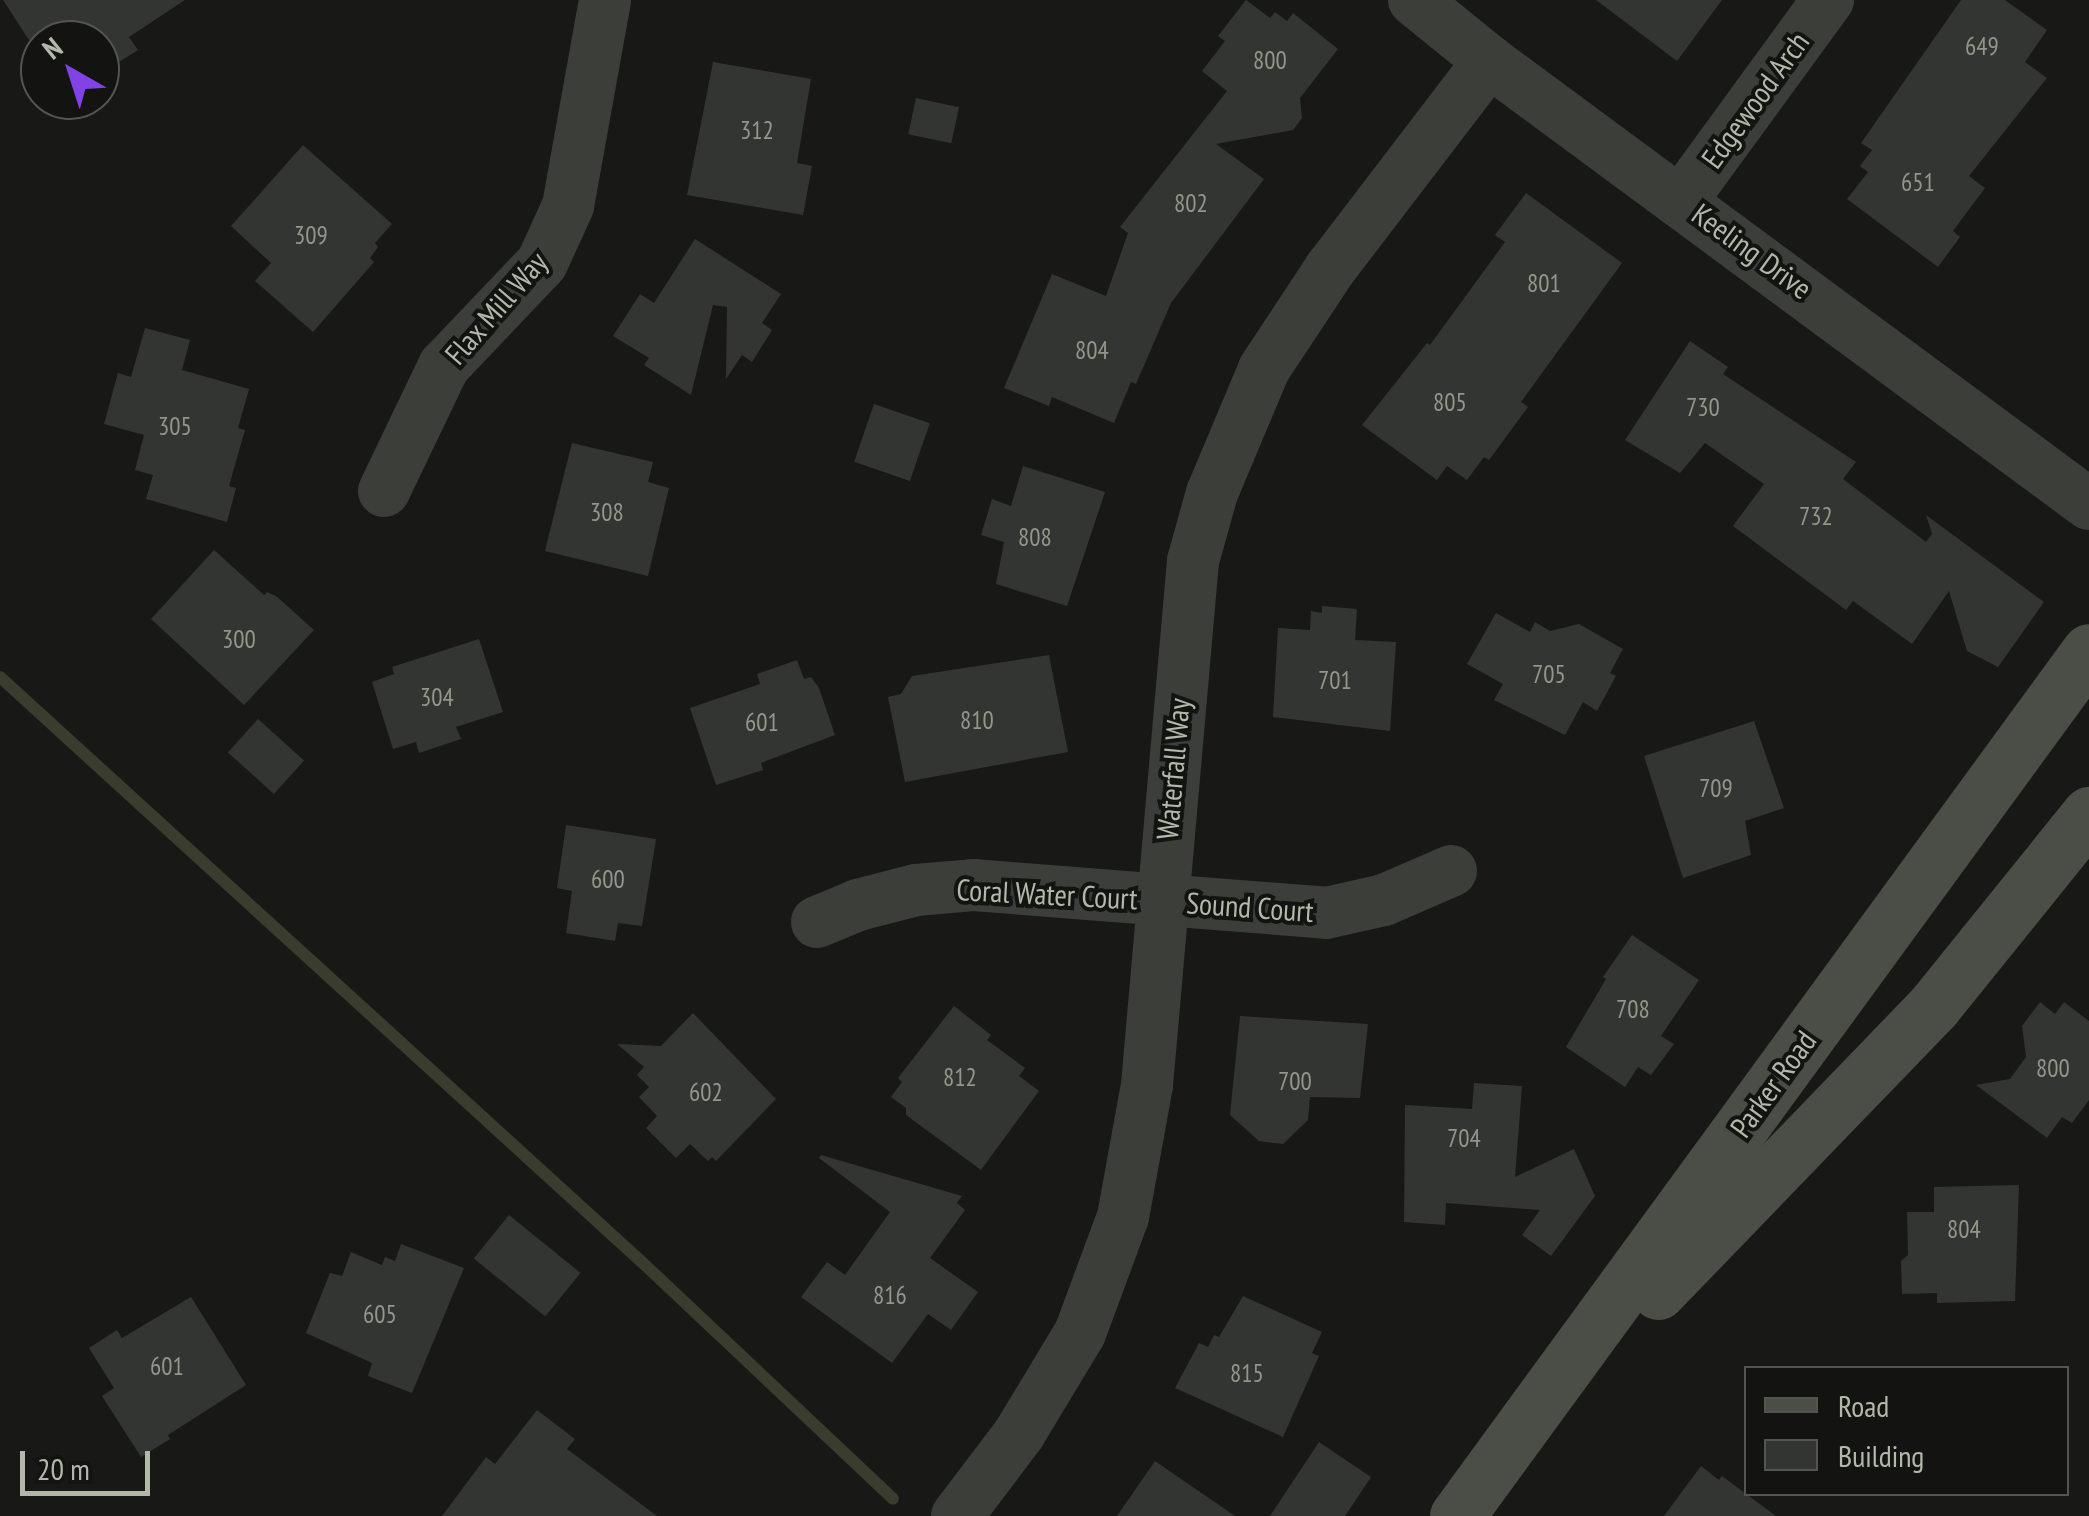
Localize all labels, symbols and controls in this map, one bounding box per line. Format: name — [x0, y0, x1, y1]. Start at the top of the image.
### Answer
north arrow — [20, 20, 120, 120]
street label: Edgewood Arch — [1693, 25, 1817, 175]
text: N — [35, 29, 70, 67]
house number: 649 — [1965, 31, 1999, 61]
house number: 800 — [1253, 45, 1287, 75]
house number: 312 — [740, 115, 774, 145]
house number: 651 — [1901, 167, 1935, 197]
house number: 802 — [1174, 188, 1208, 218]
street label: Keeling Drive — [1685, 196, 1819, 306]
house number: 309 — [294, 220, 328, 250]
street label: Flax Mill Way — [437, 244, 555, 372]
house number: 801 — [1527, 268, 1561, 298]
house number: 804 — [1075, 335, 1109, 365]
house number: 805 — [1433, 387, 1467, 417]
house number: 730 — [1686, 392, 1720, 422]
house number: 305 — [158, 411, 192, 441]
house number: 308 — [590, 497, 624, 527]
house number: 732 — [1799, 501, 1833, 531]
house number: 808 — [1018, 522, 1052, 552]
house number: 300 — [222, 624, 256, 654]
house number: 705 — [1532, 659, 1566, 689]
house number: 701 — [1318, 665, 1352, 695]
house number: 304 — [420, 682, 454, 712]
street label: Waterfall Way — [1149, 697, 1197, 841]
house number: 810 — [960, 705, 994, 735]
house number: 601 — [745, 707, 779, 737]
house number: 709 — [1699, 773, 1733, 803]
house number: 600 — [591, 864, 625, 894]
street label: Coral Water Court — [955, 871, 1139, 917]
street label: Sound Court — [1185, 885, 1315, 929]
house number: 708 — [1616, 994, 1650, 1024]
street label: Parker Road — [1722, 1024, 1824, 1144]
house number: 800 — [2036, 1053, 2070, 1083]
house number: 812 — [943, 1062, 977, 1092]
house number: 700 — [1278, 1066, 1312, 1096]
house number: 602 — [689, 1077, 723, 1107]
house number: 704 — [1447, 1123, 1481, 1153]
house number: 804 — [1947, 1214, 1981, 1244]
house number: 816 — [873, 1280, 907, 1310]
house number: 605 — [363, 1299, 397, 1329]
house number: 601 — [150, 1351, 184, 1381]
house number: 815 — [1230, 1358, 1264, 1388]
legend — [1744, 1366, 2069, 1496]
text: Road — [1838, 1386, 1889, 1425]
scale bar — [25, 1431, 155, 1493]
text: Building — [1838, 1436, 1924, 1475]
text: 20 m — [37, 1449, 90, 1488]

